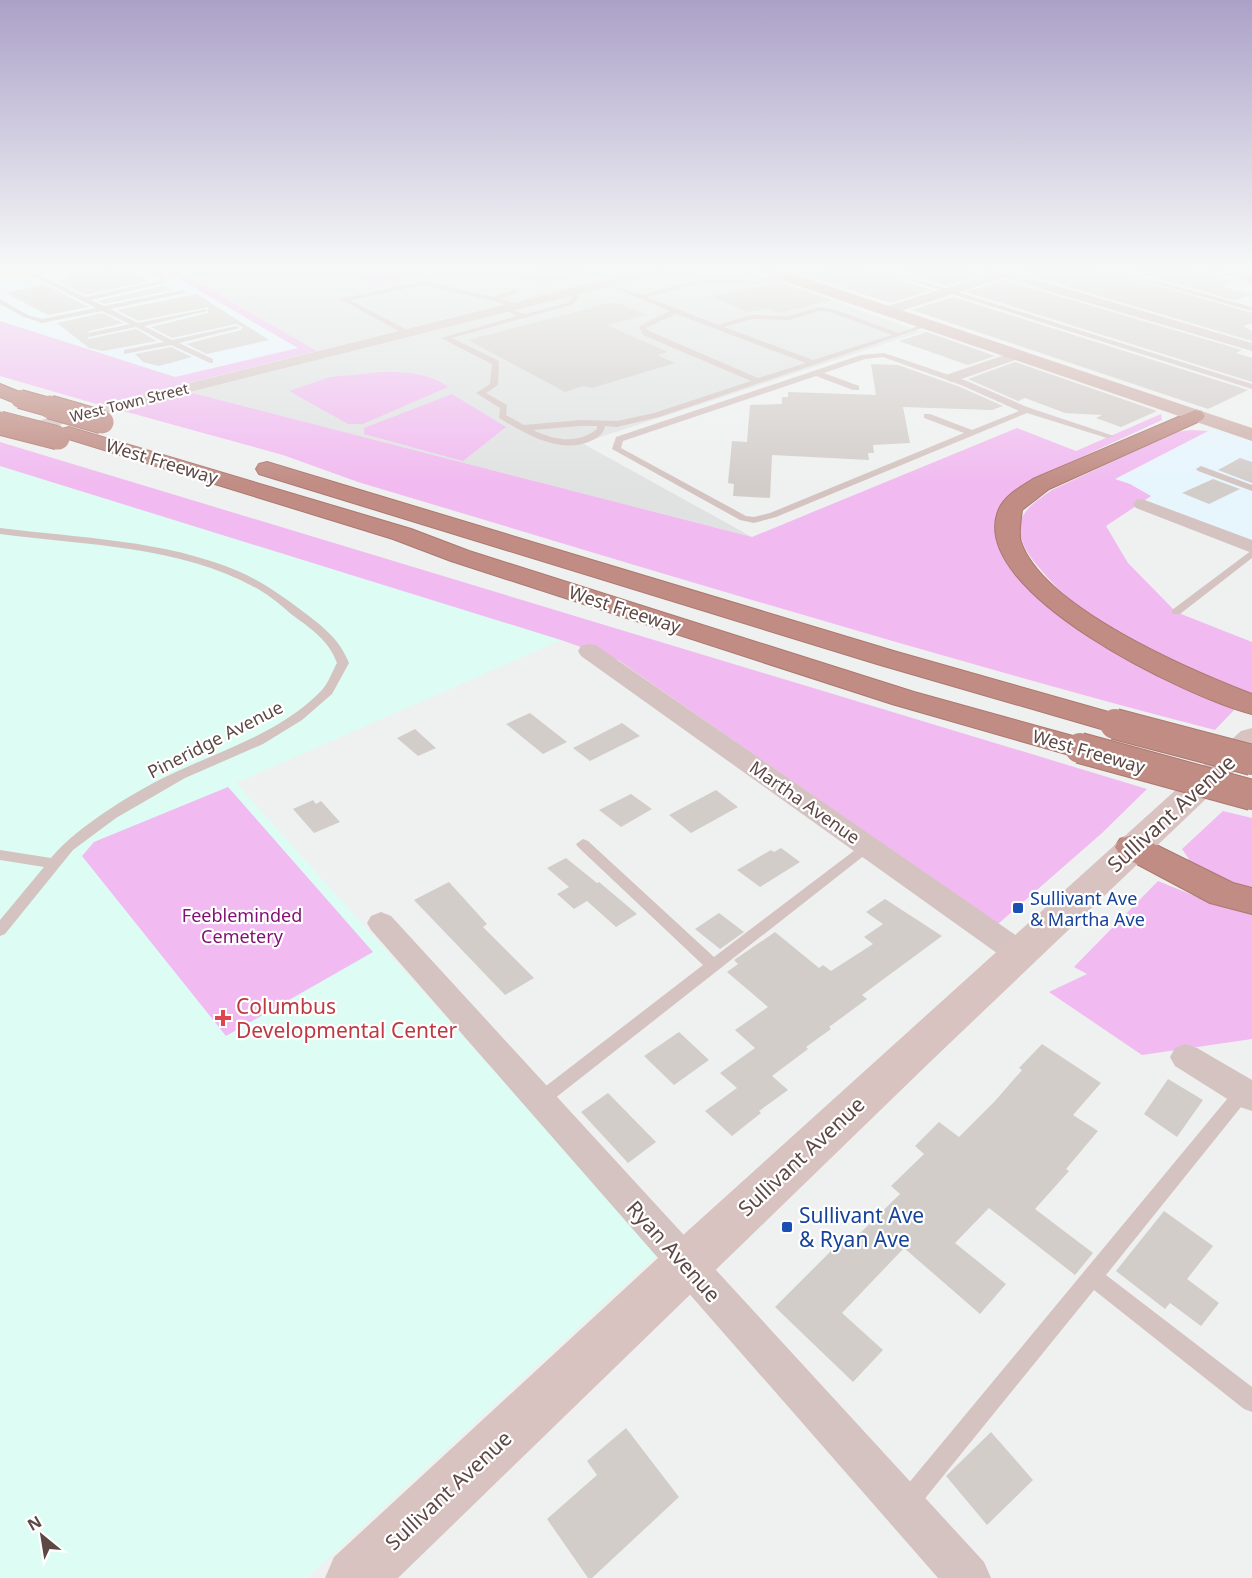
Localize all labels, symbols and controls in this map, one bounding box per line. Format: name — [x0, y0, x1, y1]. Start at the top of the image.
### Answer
street label: West Town Street — [68, 377, 191, 426]
street label: West Freeway — [103, 433, 222, 490]
street label: West Freeway — [566, 580, 685, 639]
street label: Pineridge Avenue — [143, 694, 287, 784]
street label: West Freeway — [1030, 723, 1149, 779]
street label: Sullivant Avenue — [1101, 748, 1241, 878]
street label: Martha Avenue — [745, 755, 865, 849]
place label: Sullivant Ave & Martha Ave — [1030, 886, 1145, 931]
marker: Sullivant Ave & Martha Ave — [1011, 901, 1025, 915]
park label: Feebleminded Cemetery — [182, 903, 302, 948]
place label: Columbus Developmental Center — [236, 992, 458, 1044]
marker: Columbus Developmental Center — [214, 1009, 232, 1027]
street label: Sullivant Avenue — [732, 1090, 870, 1222]
street label: Ryan Avenue — [621, 1194, 727, 1308]
place label: Sullivant Ave & Ryan Ave — [799, 1201, 924, 1253]
marker: Sullivant Ave & Ryan Ave — [780, 1220, 794, 1234]
street label: Sullivant Avenue — [379, 1424, 517, 1556]
north arrow — [12, 1506, 72, 1566]
text: N — [23, 1510, 46, 1536]

